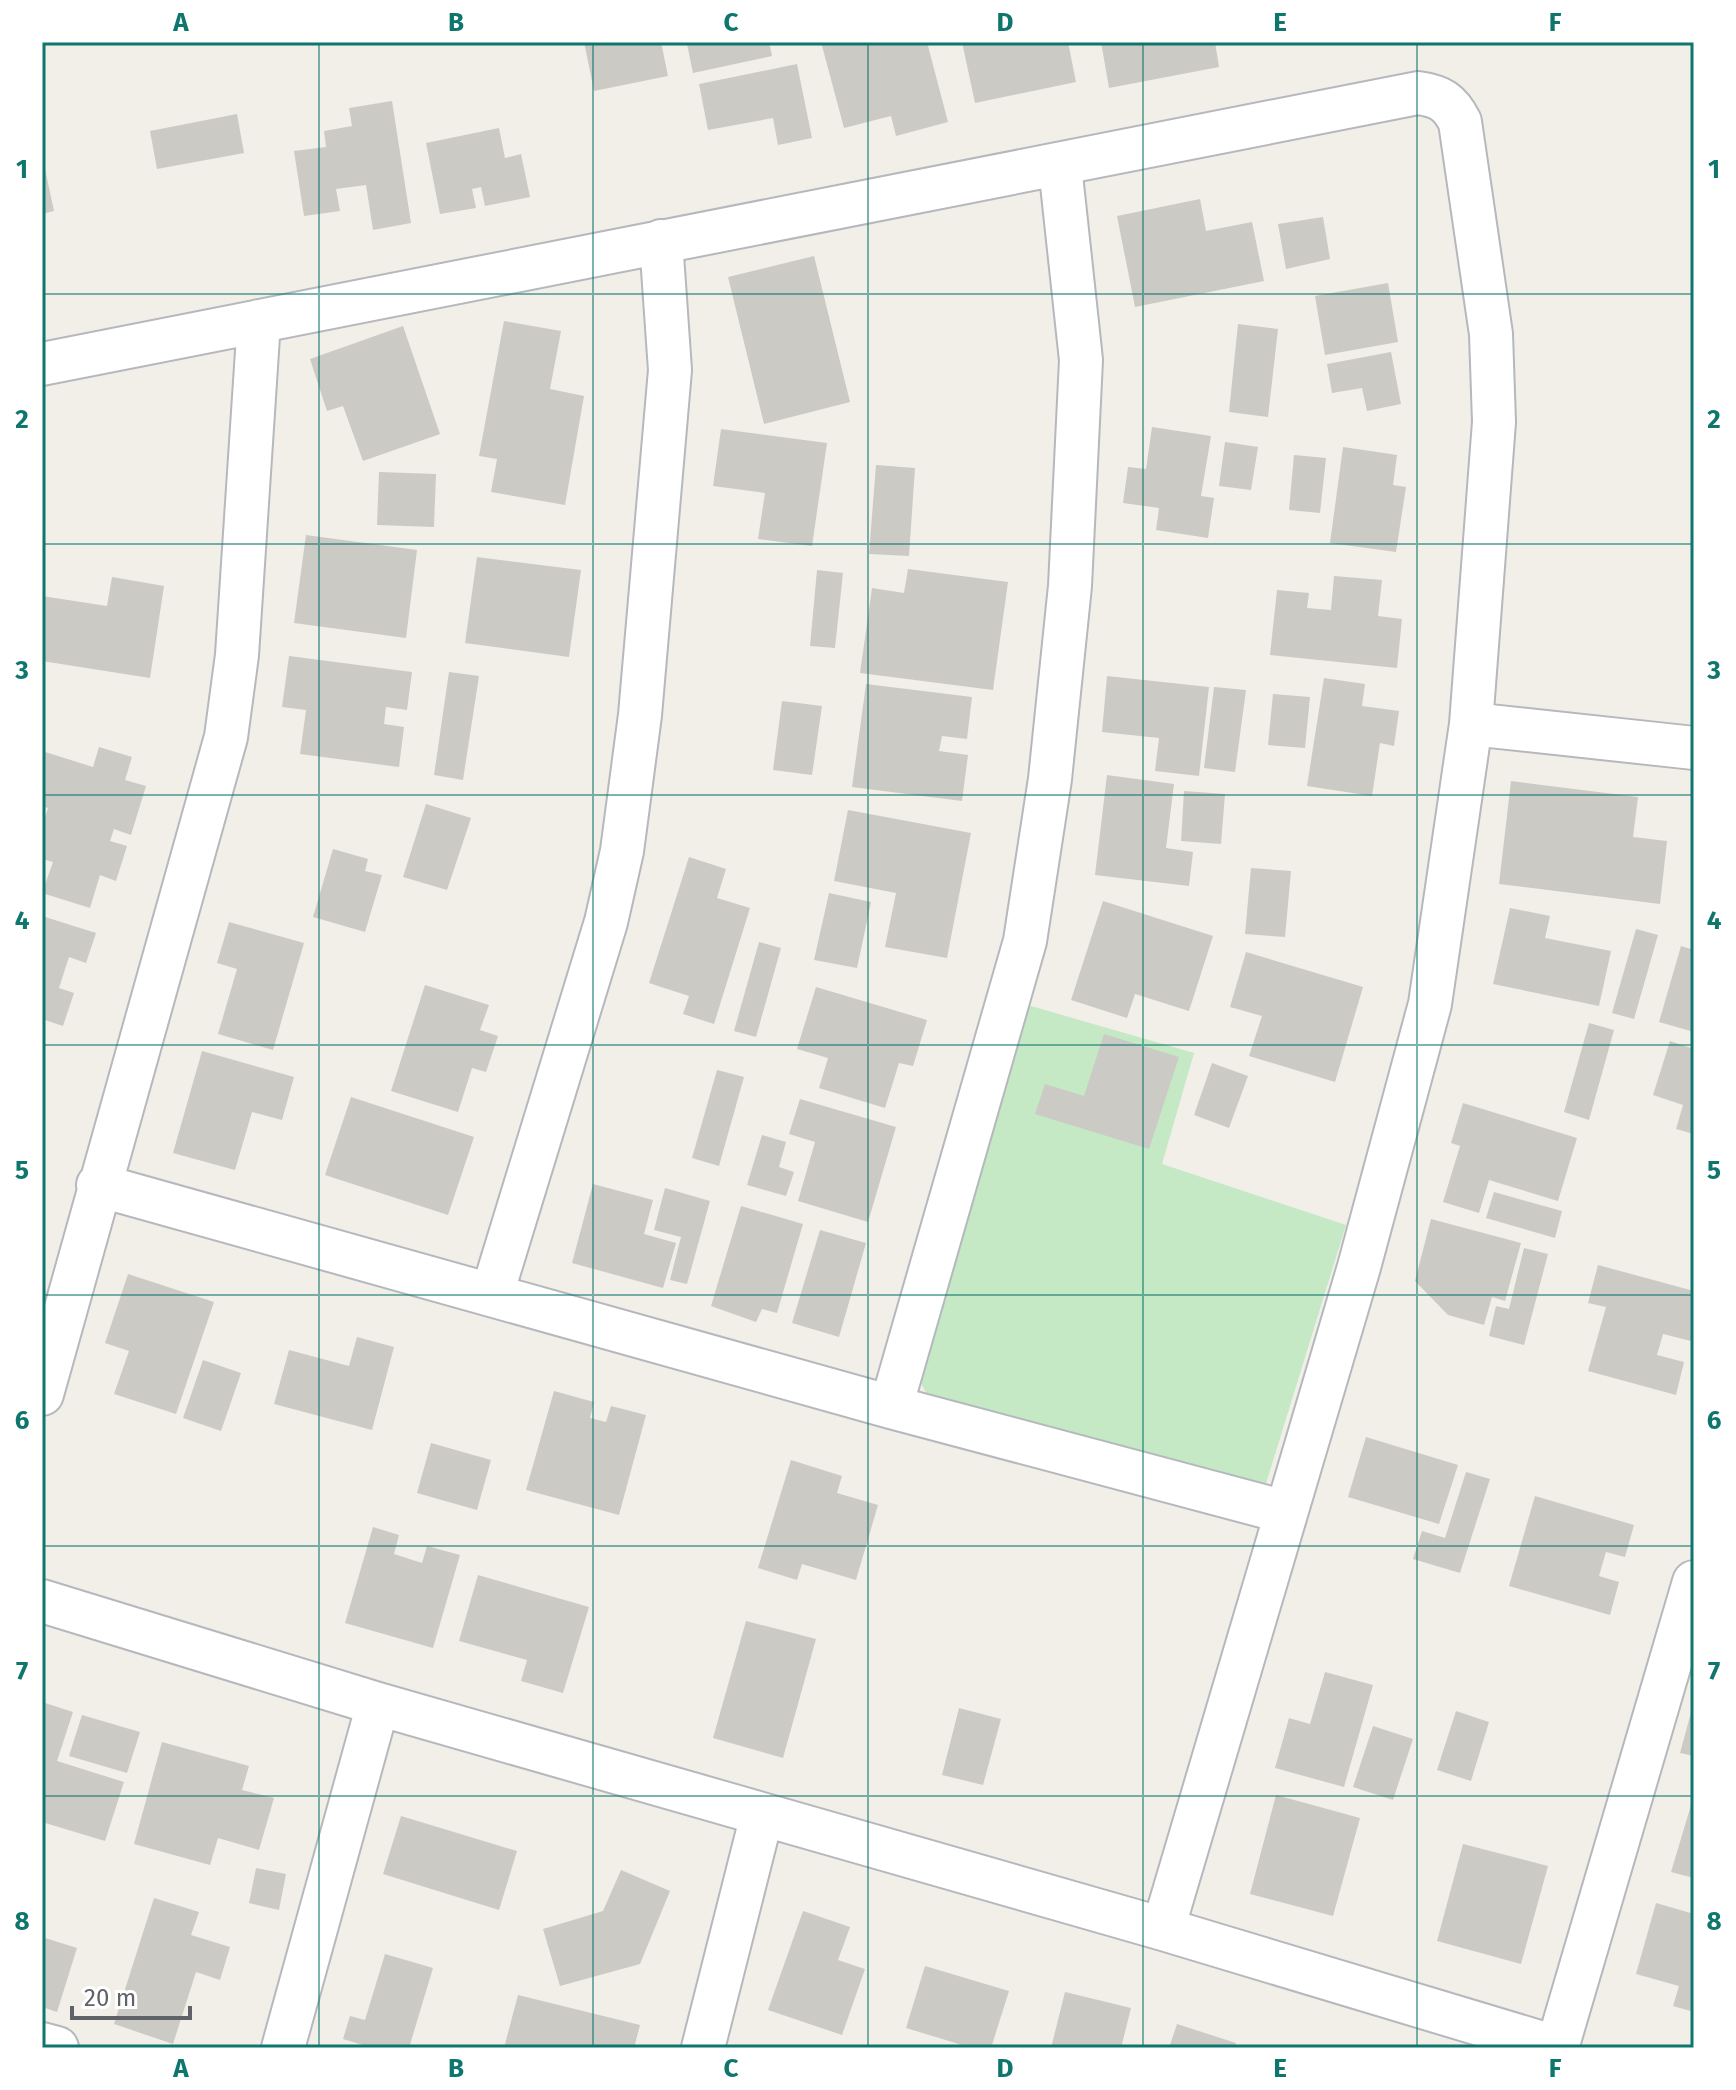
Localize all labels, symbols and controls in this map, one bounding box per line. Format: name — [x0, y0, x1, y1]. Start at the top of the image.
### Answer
text: A — [172, 7, 189, 38]
text: B — [448, 7, 464, 38]
text: C — [724, 7, 739, 38]
text: D — [997, 7, 1014, 38]
text: E — [1273, 7, 1287, 38]
text: F — [1549, 7, 1562, 38]
text: 1 — [16, 154, 28, 185]
text: 1 — [1708, 154, 1720, 185]
text: 2 — [15, 404, 29, 435]
text: 2 — [1707, 404, 1721, 435]
text: 3 — [14, 655, 29, 686]
text: 3 — [1706, 655, 1721, 686]
text: 4 — [15, 905, 30, 936]
text: 4 — [1707, 905, 1722, 936]
text: 5 — [15, 1155, 29, 1186]
text: 5 — [1707, 1155, 1721, 1186]
text: 6 — [15, 1405, 30, 1436]
text: 6 — [1707, 1405, 1722, 1436]
text: 7 — [16, 1656, 28, 1687]
text: 7 — [1708, 1656, 1720, 1687]
text: 8 — [14, 1906, 30, 1937]
text: 8 — [1706, 1906, 1722, 1937]
scale bar — [72, 1970, 190, 2020]
text: 20 m — [84, 1984, 136, 2012]
text: A — [172, 2053, 189, 2084]
text: B — [448, 2053, 464, 2084]
text: C — [724, 2053, 739, 2084]
text: D — [997, 2053, 1014, 2084]
text: E — [1273, 2053, 1287, 2084]
text: F — [1549, 2053, 1562, 2084]

